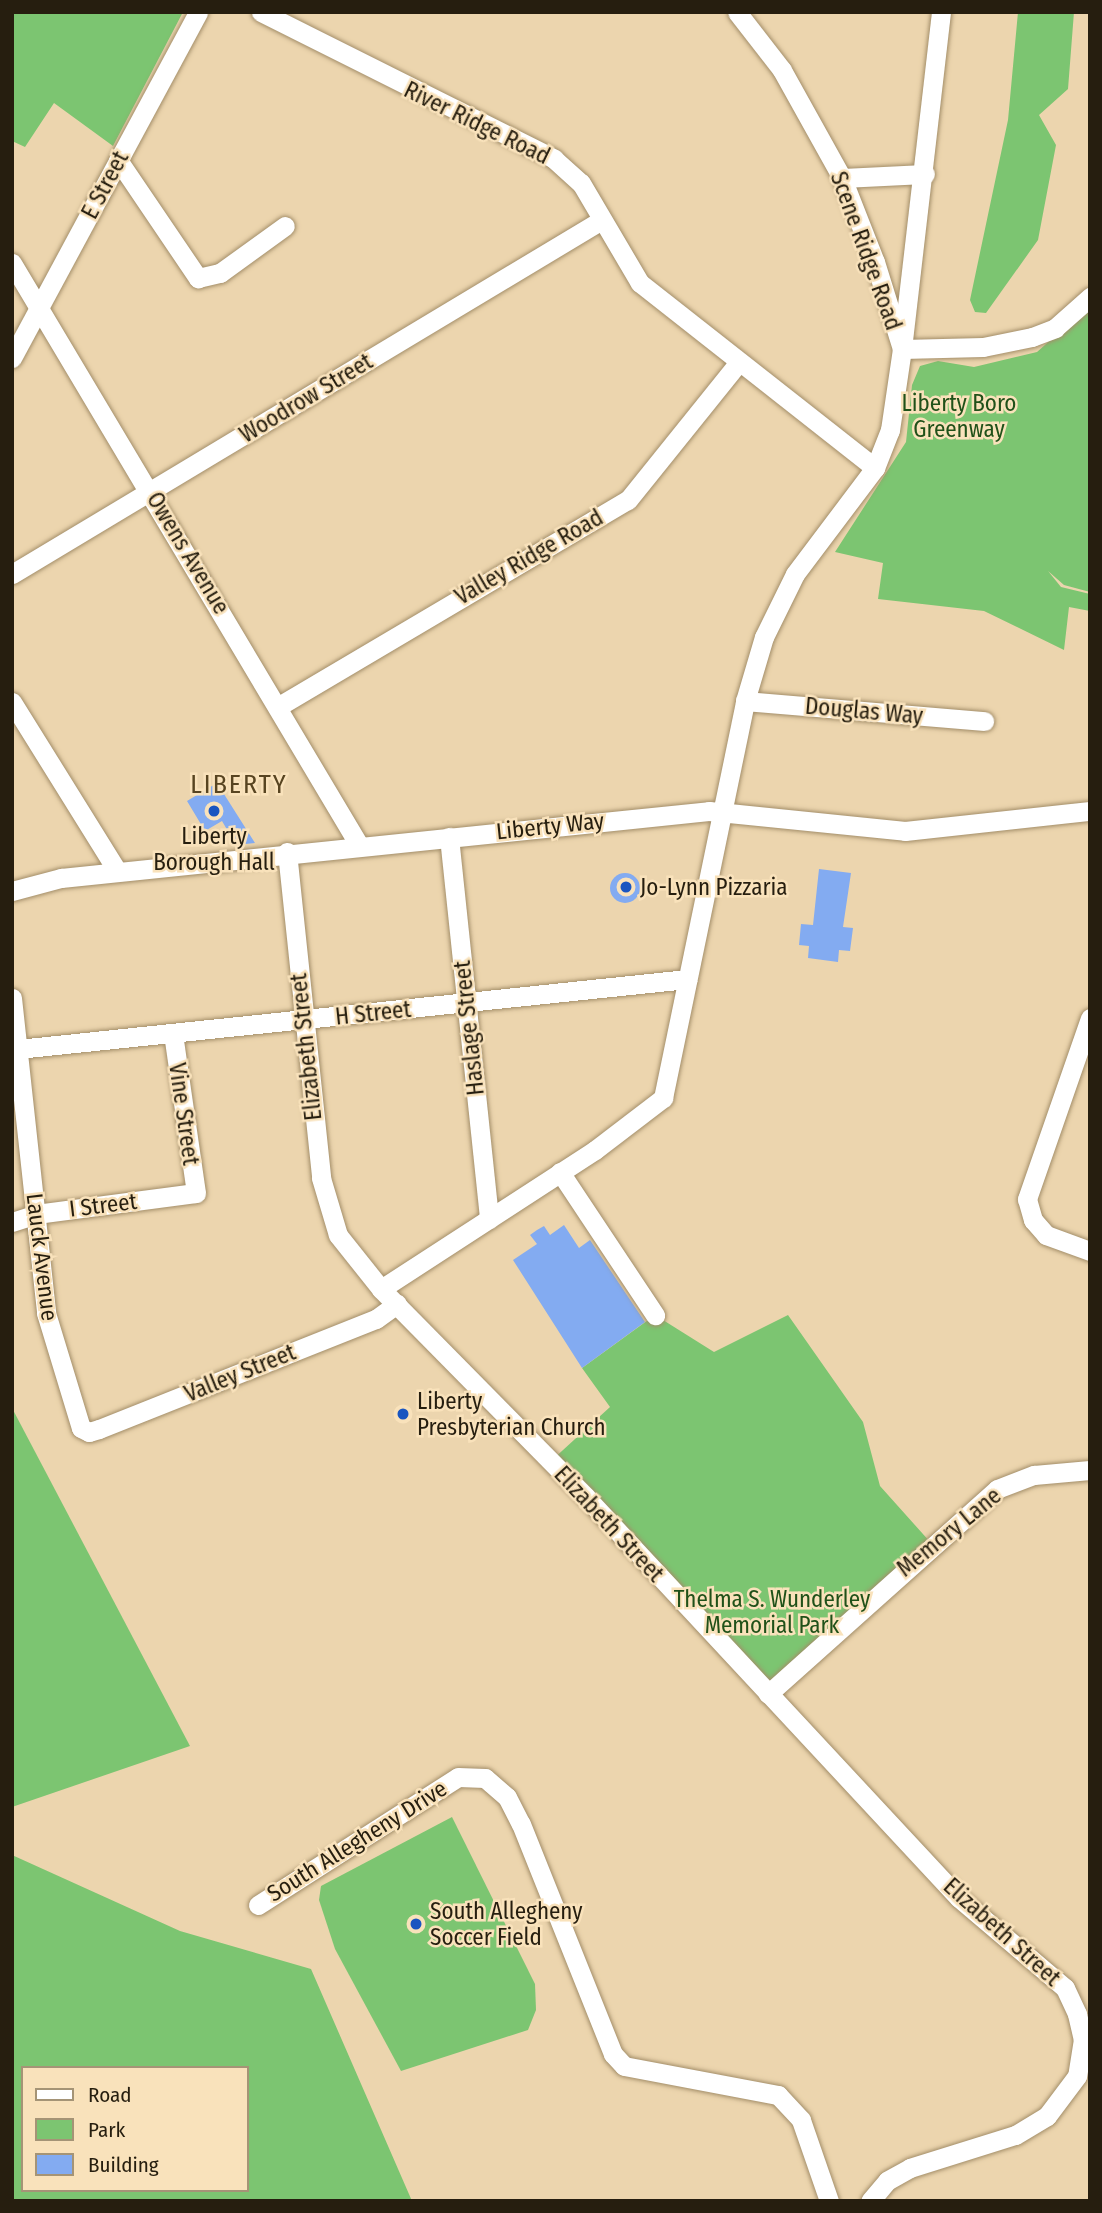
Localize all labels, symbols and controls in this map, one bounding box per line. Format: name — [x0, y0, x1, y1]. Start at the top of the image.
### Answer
street label: River Ridge Road — [400, 76, 554, 170]
street label: E Street — [76, 146, 134, 224]
street label: Scene Ridge Road — [825, 168, 907, 334]
street label: Woodrow Street — [235, 348, 377, 448]
park label: Liberty Boro Greenway — [902, 389, 1016, 443]
street label: Owens Avenue — [141, 487, 235, 619]
street label: Valley Ridge Road — [450, 503, 608, 611]
street label: Douglas Way — [804, 692, 924, 730]
district label: LIBERTY — [191, 769, 287, 801]
marker: Liberty Borough Hall — [206, 803, 222, 819]
street label: Liberty Way — [495, 807, 605, 845]
place label: Liberty Borough Hall — [153, 822, 275, 876]
place label: Jo-Lynn Pizzaria — [640, 873, 788, 901]
marker: Jo-Lynn Pizzaria — [618, 879, 634, 895]
street label: Haslage Street — [448, 959, 490, 1097]
street label: Elizabeth Street — [285, 972, 327, 1122]
street label: H Street — [334, 995, 412, 1031]
street label: Vine Street — [163, 1061, 205, 1167]
street label: I Street — [68, 1187, 138, 1223]
street label: Lauck Avenue — [20, 1192, 64, 1322]
street label: Valley Street — [180, 1338, 300, 1408]
place label: Liberty Presbyterian Church — [417, 1387, 606, 1441]
marker: Liberty Presbyterian Church — [395, 1406, 411, 1422]
street label: Elizabeth Street — [549, 1461, 669, 1587]
street label: Memory Lane — [891, 1482, 1007, 1582]
park label: Thelma S. Wunderley Memorial Park — [674, 1585, 870, 1639]
street label: South Allegheny Drive — [262, 1775, 452, 1907]
street label: Elizabeth Street — [938, 1872, 1066, 1992]
place label: South Allegheny Soccer Field — [430, 1897, 583, 1951]
marker: South Allegheny Soccer Field — [408, 1916, 424, 1932]
legend — [21, 2066, 248, 2192]
text: Road — [88, 2082, 132, 2108]
text: Park — [88, 2117, 125, 2143]
text: Building — [88, 2152, 159, 2178]

